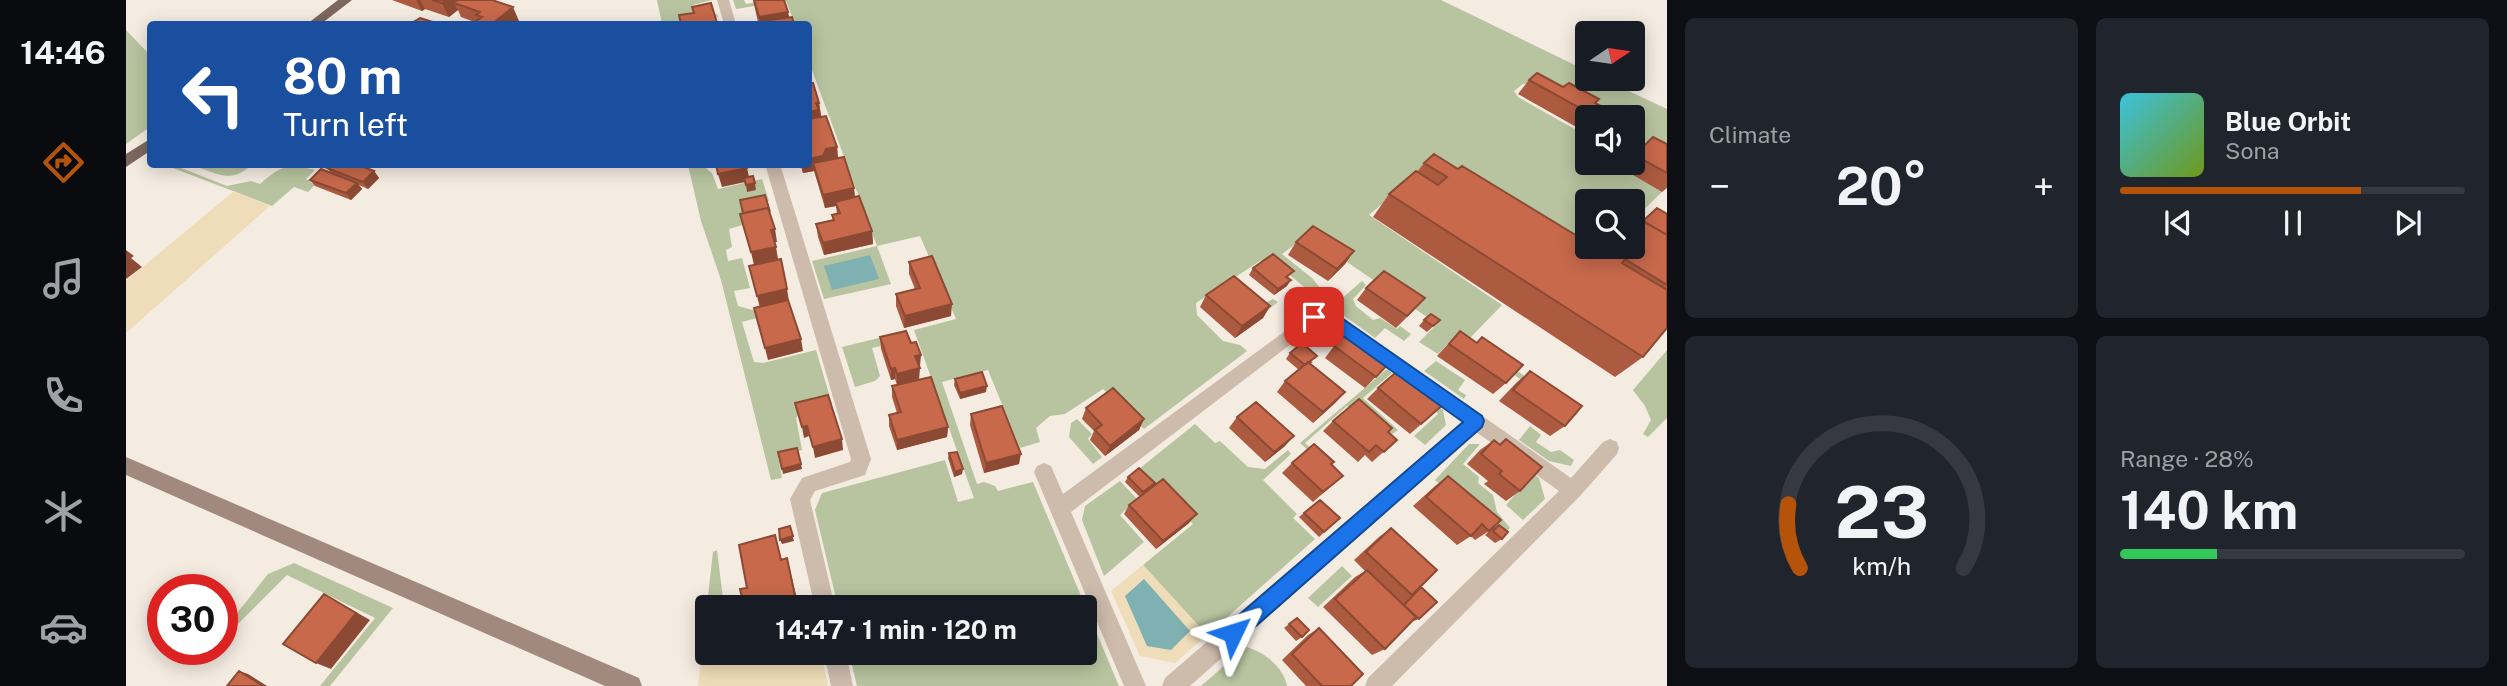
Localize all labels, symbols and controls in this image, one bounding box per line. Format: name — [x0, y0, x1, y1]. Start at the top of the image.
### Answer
north arrow — [1575, 21, 1645, 91]
map controls — [1575, 21, 1645, 259]
text: 14:46 — [20, 34, 106, 71]
text: 80 m — [283, 47, 402, 105]
icon: left — [168, 49, 259, 140]
button: sound — [1575, 105, 1645, 175]
text: Turn left — [283, 106, 408, 143]
text: Blue Orbit — [2225, 106, 2351, 137]
text: Climate — [1709, 121, 1791, 148]
text: Sona — [2225, 137, 2279, 164]
icon: directions — [39, 138, 88, 187]
text: 20° — [1836, 156, 1927, 217]
text: − — [1709, 164, 1730, 209]
text: + — [2033, 164, 2054, 209]
button: search — [1575, 189, 1645, 259]
icon: previous — [2159, 204, 2197, 242]
icon: pause — [2274, 204, 2312, 242]
icon: next — [2389, 204, 2427, 242]
icon: music — [39, 254, 88, 303]
pin — [1284, 287, 1344, 347]
icon: arrive — [1295, 298, 1333, 336]
icon: phone — [39, 371, 88, 420]
text: Range · 28% — [2120, 445, 2254, 472]
text: 23 — [1834, 469, 1929, 554]
text: 140 km — [2120, 480, 2298, 541]
icon: climate — [39, 487, 88, 536]
text: km/h — [1852, 551, 1911, 581]
speed limit sign: 30 — [147, 574, 238, 665]
position arrow — [1196, 596, 1270, 670]
icon: car — [39, 603, 88, 652]
text: 14:47 · 1 min · 120 m — [775, 614, 1017, 645]

